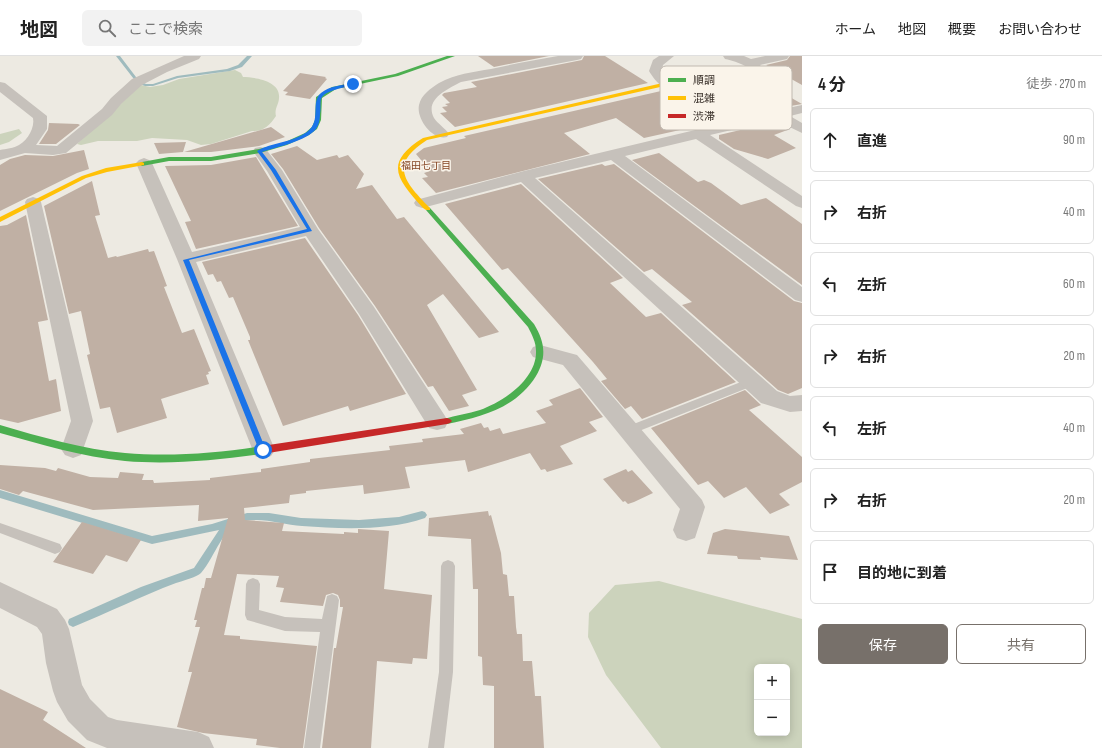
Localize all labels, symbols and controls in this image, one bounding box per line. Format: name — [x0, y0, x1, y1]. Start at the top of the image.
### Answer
search box — [82, 10, 362, 46]
icon: search — [96, 17, 118, 39]
text: 地図 — [20, 19, 58, 42]
text: ここで検索 — [128, 20, 203, 39]
text: ホーム — [834, 21, 876, 38]
text: 地図 — [898, 21, 926, 38]
text: 概要 — [948, 21, 976, 38]
text: お問い合わせ — [998, 21, 1082, 38]
legend — [660, 66, 792, 130]
text: 順調 — [693, 74, 715, 87]
route end — [344, 75, 362, 93]
text: 4 分 — [818, 75, 846, 95]
text: 徒歩 · 270 m — [1027, 76, 1086, 92]
text: 混雑 — [693, 92, 715, 105]
text: 渋滞 — [693, 110, 715, 123]
icon: ahead — [819, 129, 841, 151]
text: 直進 — [857, 132, 887, 151]
text: 90 m — [1063, 132, 1085, 148]
district label: 福田七丁目 — [401, 160, 451, 172]
icon: right — [819, 201, 841, 223]
text: 右折 — [857, 204, 887, 223]
text: 40 m — [1063, 204, 1085, 220]
icon: left — [819, 273, 841, 295]
text: 左折 — [857, 276, 887, 295]
text: 60 m — [1063, 276, 1085, 292]
icon: right — [819, 345, 841, 367]
text: 右折 — [857, 348, 887, 367]
text: 20 m — [1063, 348, 1085, 364]
icon: left — [819, 417, 841, 439]
text: 左折 — [857, 420, 887, 439]
text: 40 m — [1063, 420, 1085, 436]
route start — [254, 441, 272, 459]
icon: right — [819, 489, 841, 511]
text: 右折 — [857, 492, 887, 511]
text: 20 m — [1063, 492, 1085, 508]
icon: arrive — [819, 561, 841, 583]
text: 目的地に到着 — [857, 564, 947, 583]
button: 保存 — [818, 624, 948, 664]
button: 共有 — [956, 624, 1086, 664]
map controls — [754, 664, 790, 736]
button: + — [754, 664, 790, 700]
button: − — [754, 700, 790, 736]

